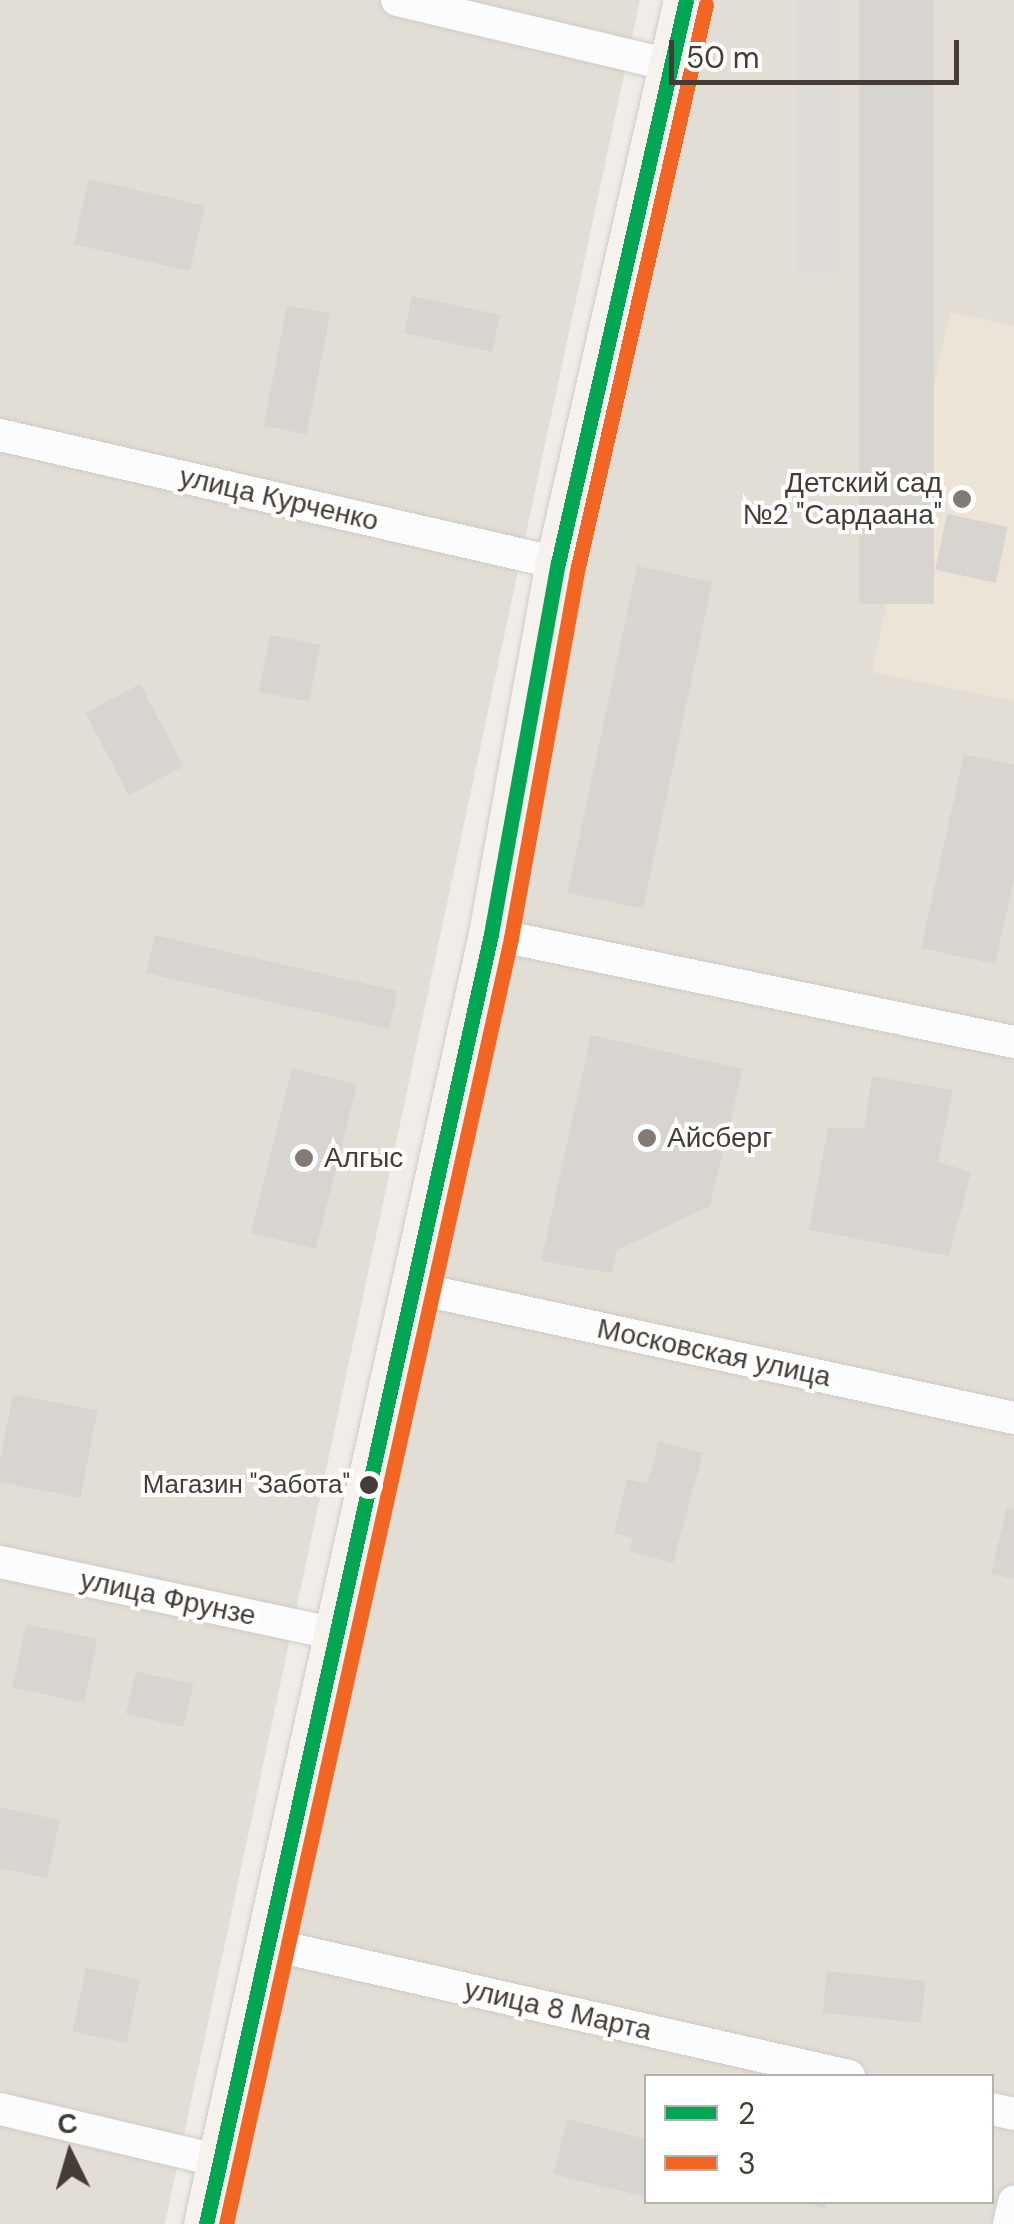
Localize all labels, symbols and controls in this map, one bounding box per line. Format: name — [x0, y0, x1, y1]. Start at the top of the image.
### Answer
scale bar — [674, 20, 964, 82]
text: 50 m — [686, 38, 760, 77]
street label: улица Курченко — [176, 460, 382, 538]
place label: Детский сад №2 "Сардаана" — [743, 466, 942, 532]
marker: Детский сад №2 "Сардаана" — [951, 488, 973, 510]
place label: Айсберг — [667, 1121, 772, 1155]
marker: Айсберг — [636, 1127, 658, 1149]
place label: Алгыс — [324, 1141, 403, 1175]
marker: Алгыс — [293, 1147, 315, 1169]
street label: Московская улица — [594, 1312, 834, 1394]
place label: Магазин "Забота" — [143, 1469, 350, 1501]
marker: Магазин "Забота" — [359, 1475, 379, 1495]
street label: улица Фрунзе — [77, 1563, 259, 1633]
street label: улица 8 Марта — [461, 1972, 655, 2048]
legend — [644, 2074, 994, 2204]
text: 2 — [738, 2094, 755, 2133]
north arrow — [20, 2104, 120, 2204]
text: С — [56, 2104, 79, 2143]
text: 3 — [738, 2144, 756, 2183]

